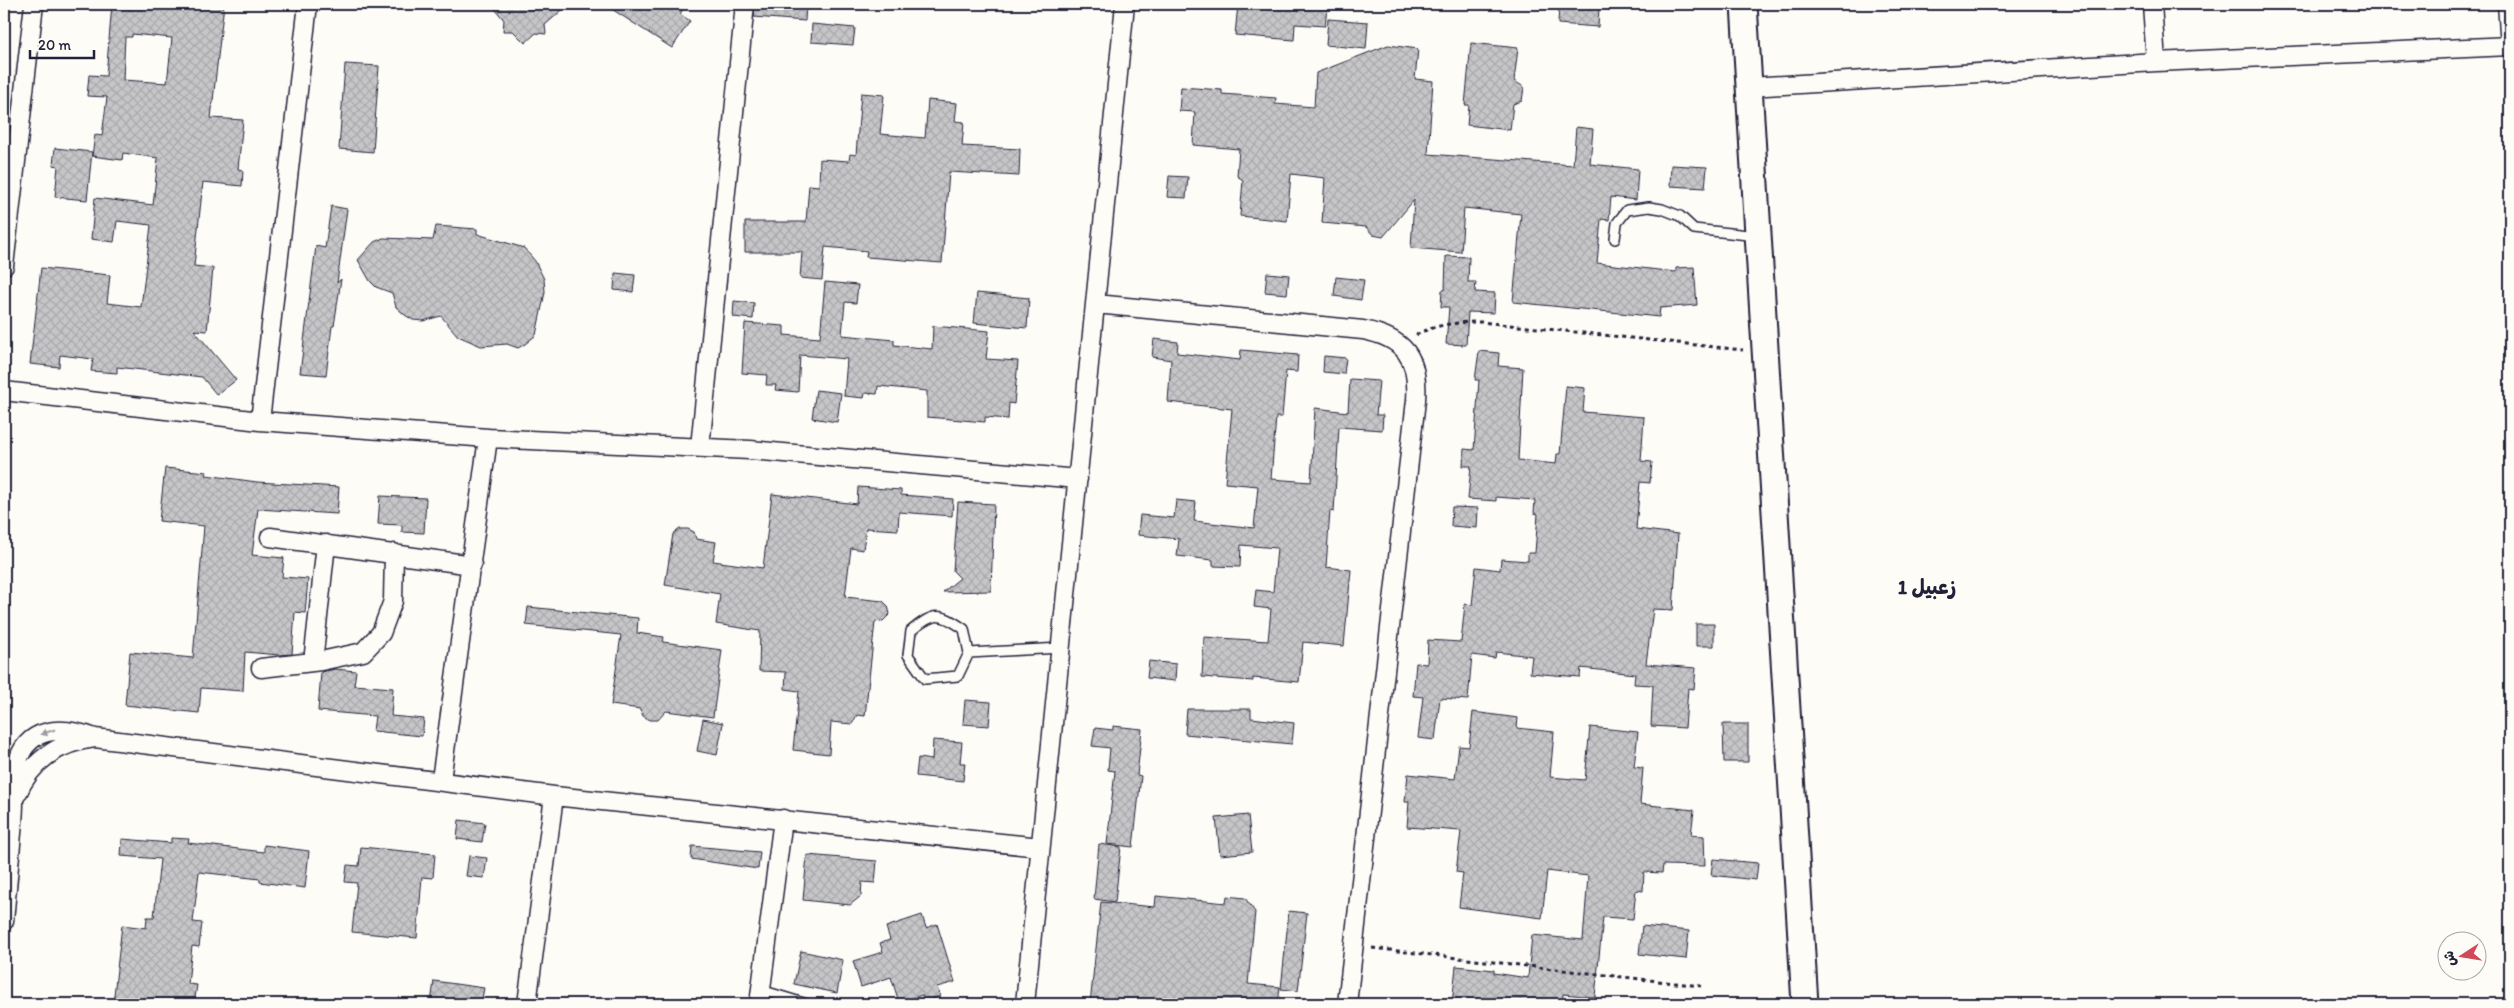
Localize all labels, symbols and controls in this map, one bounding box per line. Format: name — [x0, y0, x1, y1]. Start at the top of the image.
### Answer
scale bar — [30, 28, 94, 60]
text: 20 m — [38, 36, 72, 54]
district label: زعبيل 1 — [1898, 575, 1956, 600]
one-way arrow — [41, 729, 56, 737]
north arrow — [2436, 930, 2486, 980]
text: ش — [2440, 949, 2460, 968]

